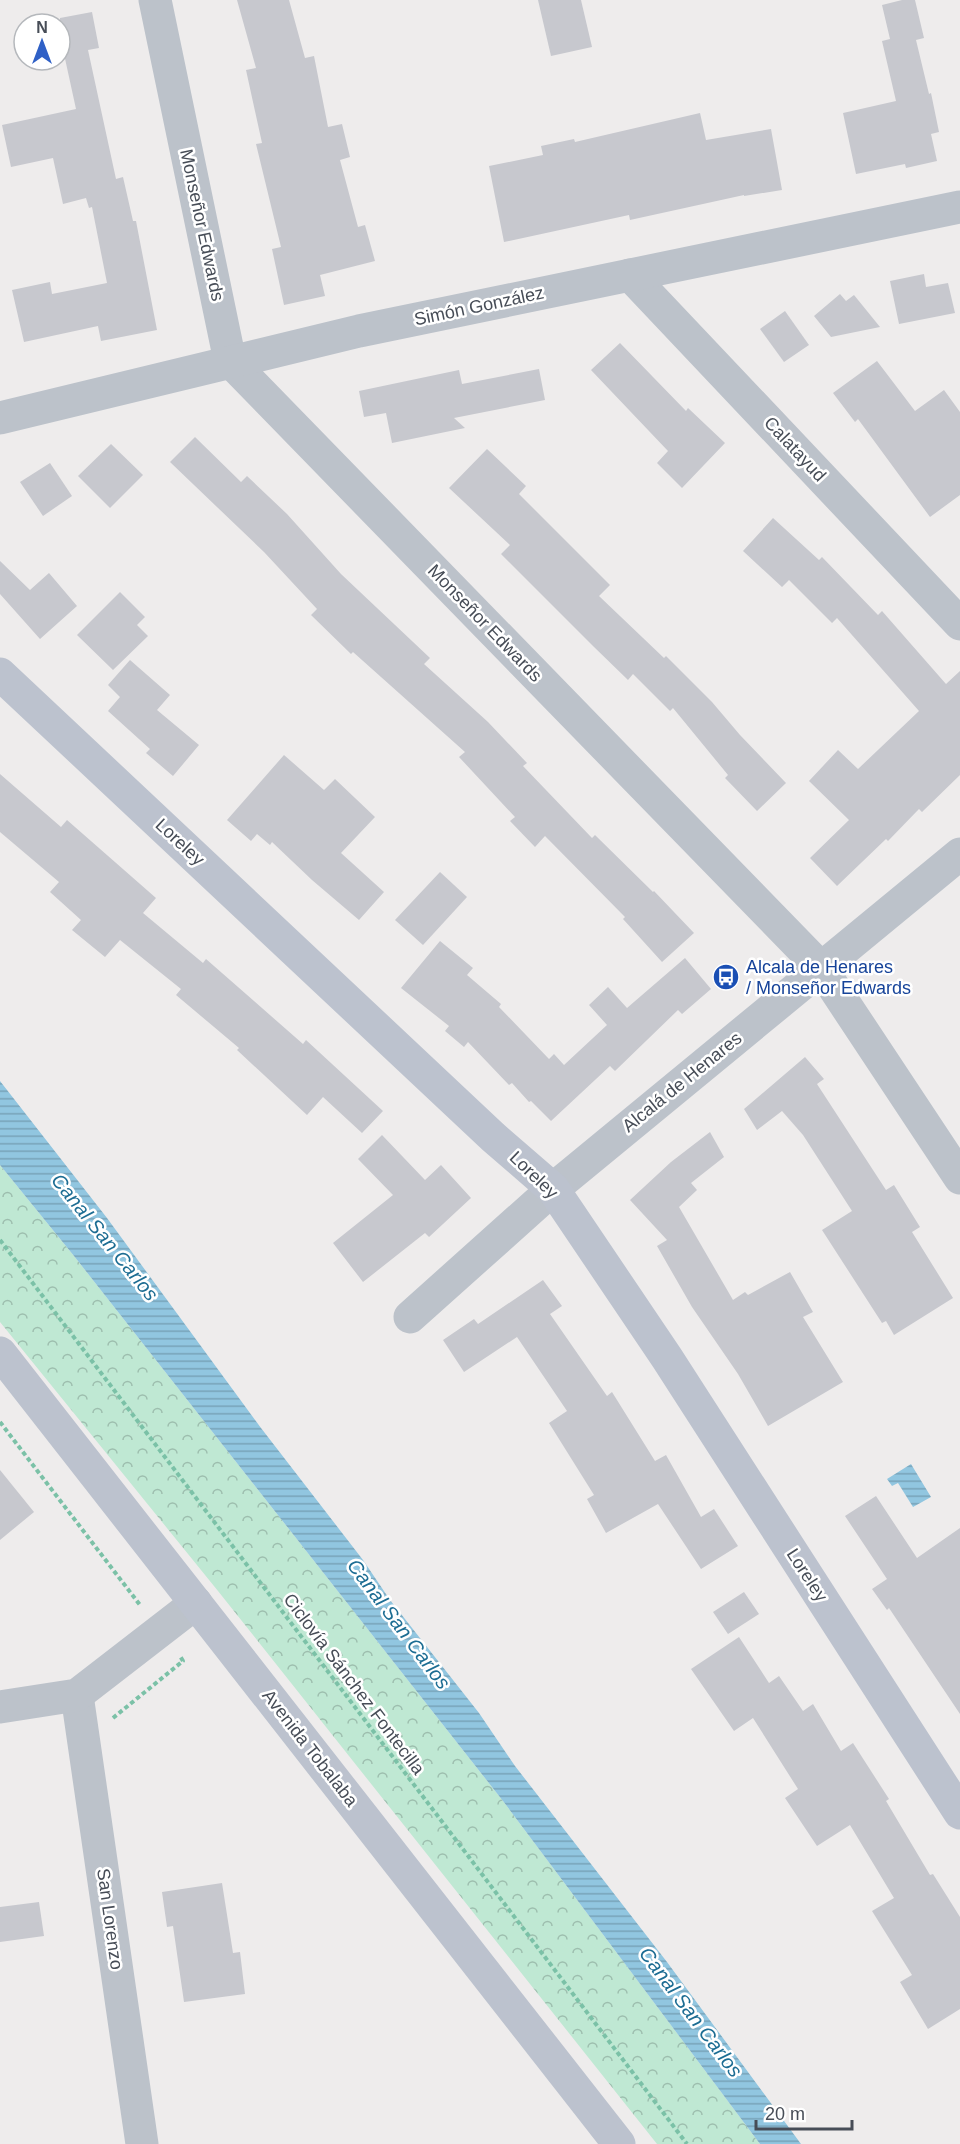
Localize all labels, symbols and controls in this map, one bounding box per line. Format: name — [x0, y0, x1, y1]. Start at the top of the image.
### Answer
north arrow — [12, 12, 72, 72]
text: N — [36, 19, 48, 36]
street label: Monseñor Edwards — [176, 147, 228, 303]
street label: Simón González — [412, 282, 546, 330]
street label: Calatayud — [760, 413, 830, 485]
street label: Monseñor Edwards — [424, 560, 546, 686]
street label: Loreley — [152, 815, 208, 869]
place label: Alcala de Henares / Monseñor Edwards — [746, 957, 911, 998]
bus stop icon: Alcala de Henares / Monseñor Edwards — [711, 962, 741, 992]
street label: Alcalá de Henares — [619, 1028, 745, 1136]
street label: Loreley — [506, 1147, 562, 1203]
water label: Canal San Carlos — [47, 1169, 163, 1305]
street label: Loreley — [783, 1545, 831, 1605]
water label: Canal San Carlos — [343, 1555, 455, 1693]
street label: Ciclovía Sánchez Fontecilla — [279, 1590, 429, 1779]
street label: Avenida Tobalaba — [258, 1686, 362, 1811]
street label: San Lorenzo — [93, 1867, 127, 1971]
water label: Canal San Carlos — [635, 1943, 747, 2081]
scale bar — [756, 2093, 852, 2131]
text: 20 m — [765, 2104, 805, 2124]

